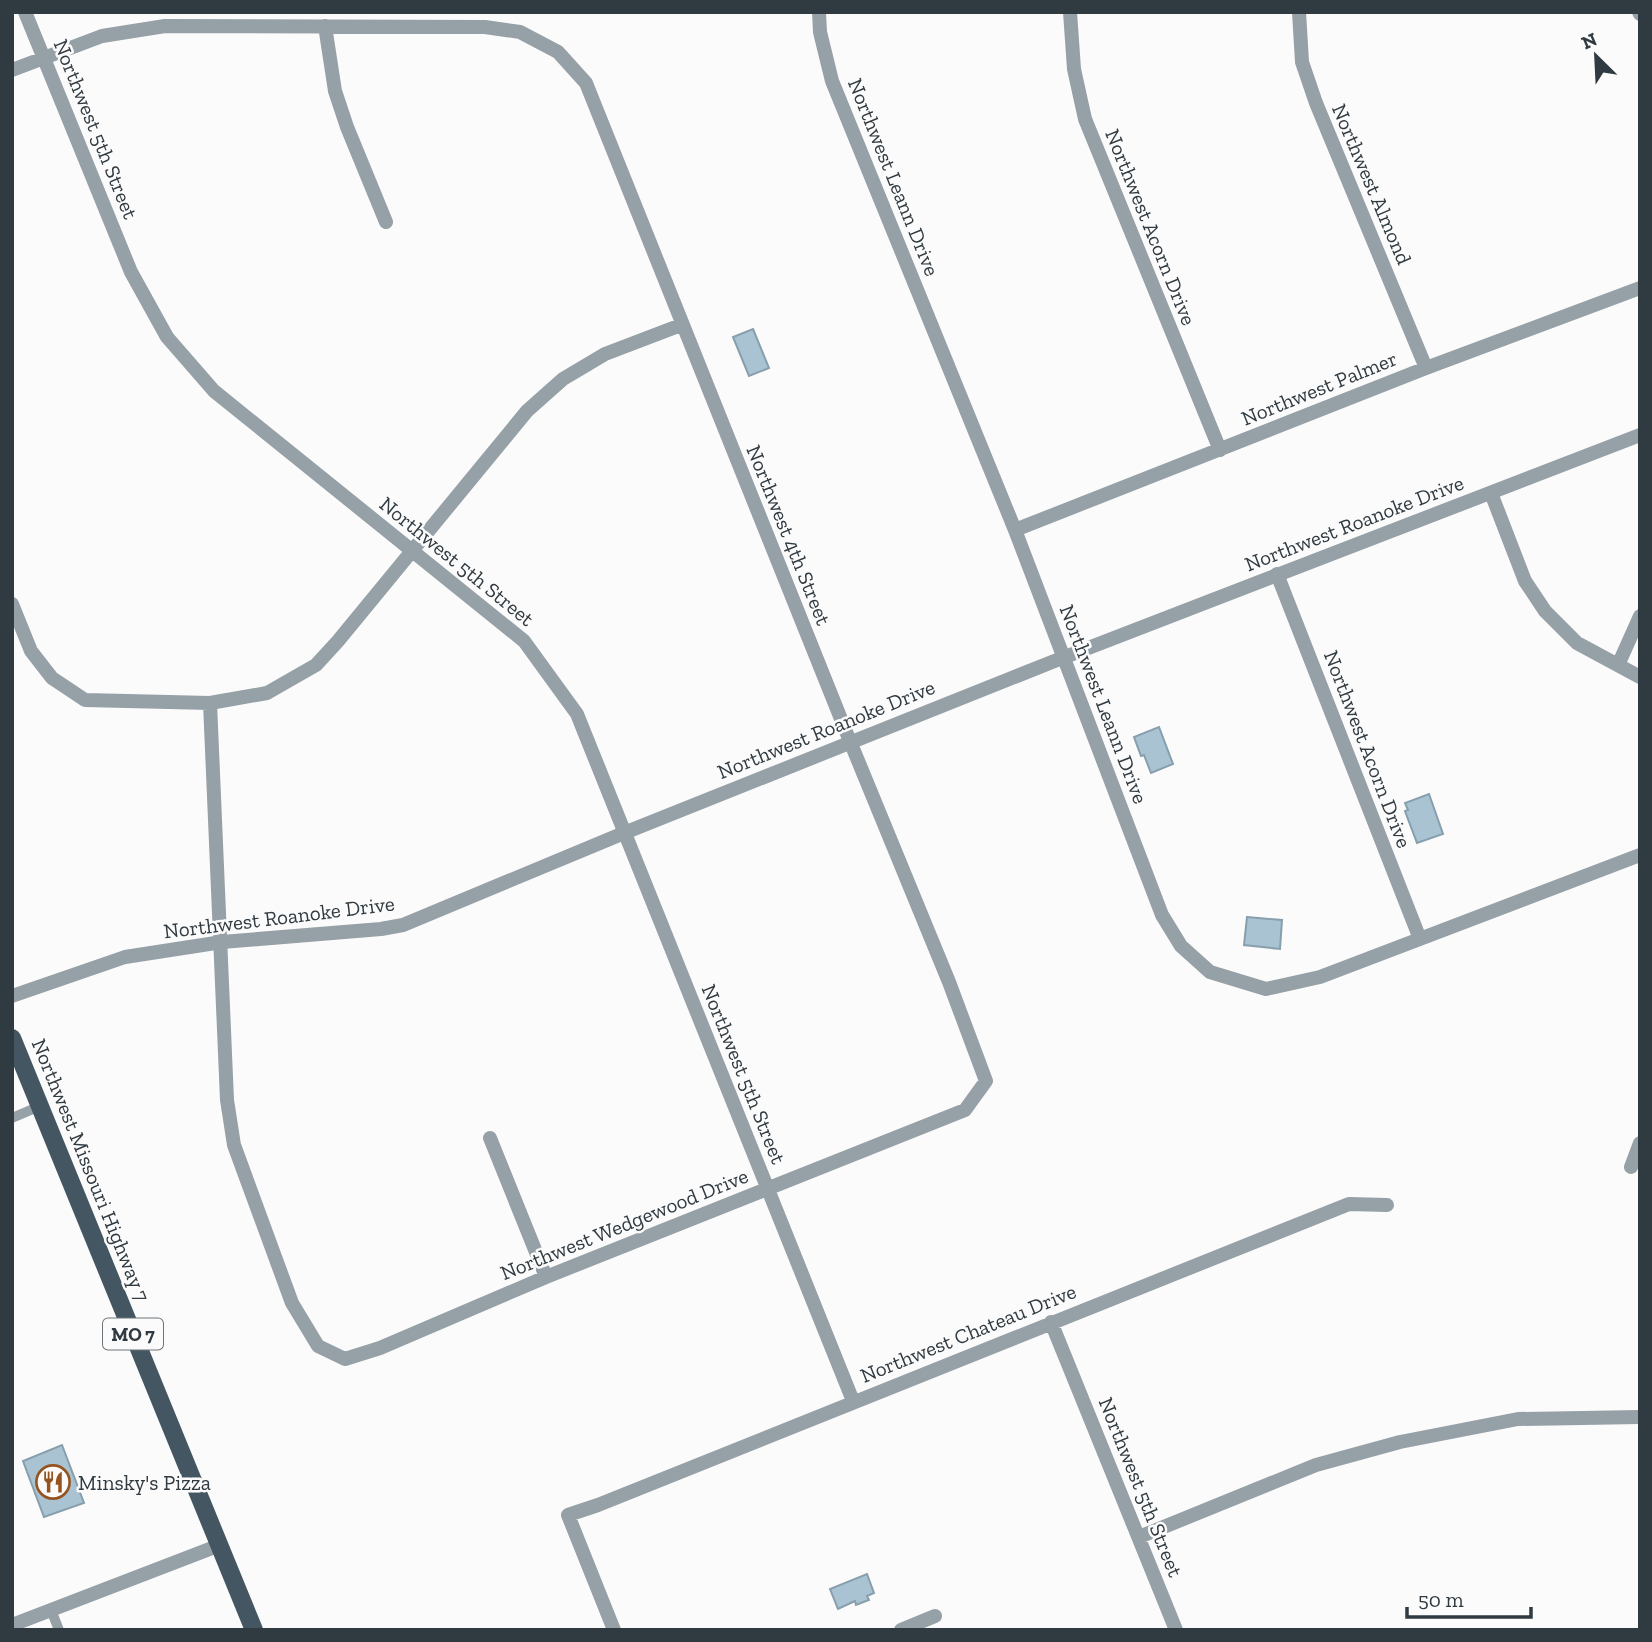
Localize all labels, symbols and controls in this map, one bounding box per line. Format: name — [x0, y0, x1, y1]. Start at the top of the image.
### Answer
north arrow — [1561, 21, 1631, 91]
text: N — [1578, 27, 1601, 54]
street label: Northwest 5th Street — [49, 36, 144, 223]
street label: Northwest Leann Drive — [843, 74, 945, 280]
street label: Northwest Almond — [1327, 100, 1417, 269]
street label: Northwest Acorn Drive — [1100, 125, 1202, 329]
street label: Northwest Palmer — [1237, 345, 1401, 431]
street label: Northwest 4th Street — [741, 441, 837, 629]
street label: Northwest Roanoke Drive — [1241, 470, 1467, 576]
street label: Northwest 5th Street — [375, 491, 539, 631]
street label: Northwest Leann Drive — [1055, 601, 1154, 807]
street label: Northwest Acorn Drive — [1319, 647, 1417, 851]
street label: Northwest Roanoke Drive — [714, 674, 939, 784]
street label: Northwest Roanoke Drive — [162, 890, 396, 944]
street label: Northwest 5th Street — [697, 981, 792, 1168]
street label: Northwest Missouri Highway 7 — [27, 1035, 155, 1305]
street label: Northwest Wedgewood Drive — [496, 1163, 752, 1285]
street label: Northwest Chateau Drive — [856, 1278, 1080, 1388]
road number: MO 7 — [103, 1318, 163, 1350]
street label: Northwest 5th Street — [1094, 1394, 1189, 1581]
restaurant icon: Minsky's Pizza — [34, 1463, 72, 1501]
place label: Minsky's Pizza — [78, 1470, 211, 1495]
scale bar — [1407, 1576, 1531, 1620]
text: 50 m — [1418, 1587, 1464, 1612]

